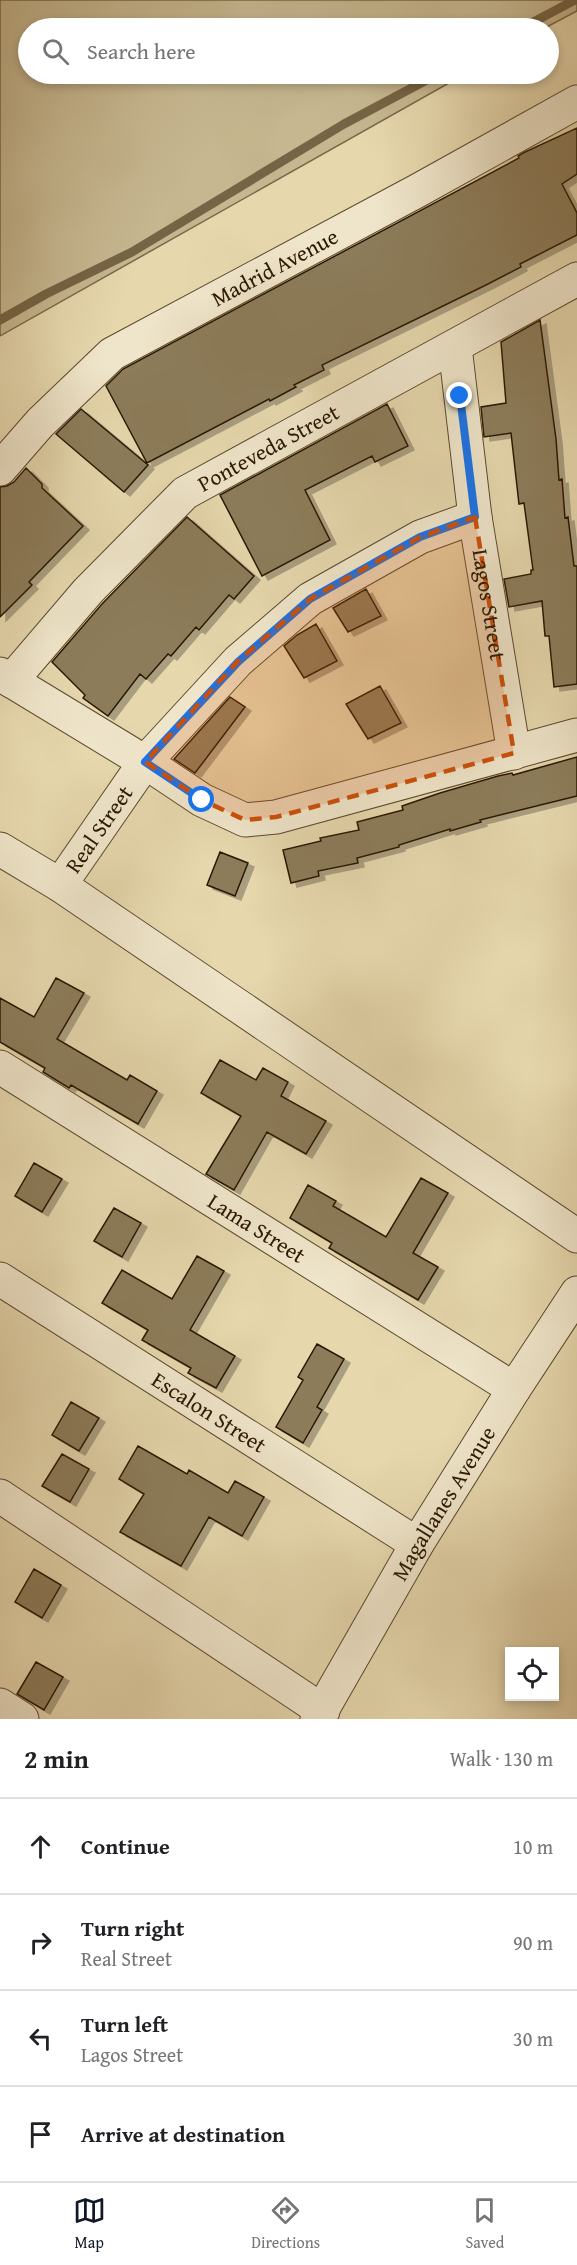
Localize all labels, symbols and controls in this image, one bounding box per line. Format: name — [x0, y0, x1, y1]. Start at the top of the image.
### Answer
search box — [18, 18, 559, 84]
icon: search — [39, 35, 72, 68]
text: Search here — [87, 35, 196, 67]
street label: Madrid Avenue — [205, 220, 344, 314]
route end — [446, 382, 472, 408]
street label: Ponteveda Street — [192, 396, 345, 499]
street label: Lagos Street — [465, 546, 514, 663]
street label: Real Street — [57, 779, 140, 879]
route start — [188, 786, 214, 812]
street label: Lama Street — [202, 1185, 312, 1271]
street label: Escalon Street — [146, 1364, 273, 1461]
street label: Magallanes Avenue — [383, 1420, 503, 1587]
map controls — [505, 1647, 559, 1701]
button: locate — [505, 1647, 559, 1701]
text: 2 min — [24, 1739, 89, 1778]
text: Walk · 130 m — [450, 1744, 553, 1773]
icon: ahead — [24, 1830, 57, 1863]
text: Continue — [81, 1830, 170, 1862]
text: 10 m — [513, 1832, 553, 1861]
text: Turn right — [81, 1912, 184, 1944]
icon: right — [24, 1926, 57, 1959]
text: 90 m — [513, 1928, 553, 1957]
text: Real Street — [81, 1944, 172, 1973]
text: Turn left — [81, 2008, 168, 2040]
icon: left — [24, 2022, 57, 2055]
text: 30 m — [513, 2024, 553, 2053]
text: Lagos Street — [81, 2040, 183, 2069]
icon: arrive — [24, 2118, 57, 2151]
text: Arrive at destination — [81, 2118, 285, 2150]
tab: Map — [73, 2194, 106, 2254]
tab: Directions — [251, 2194, 320, 2254]
tab: Saved — [465, 2194, 504, 2254]

